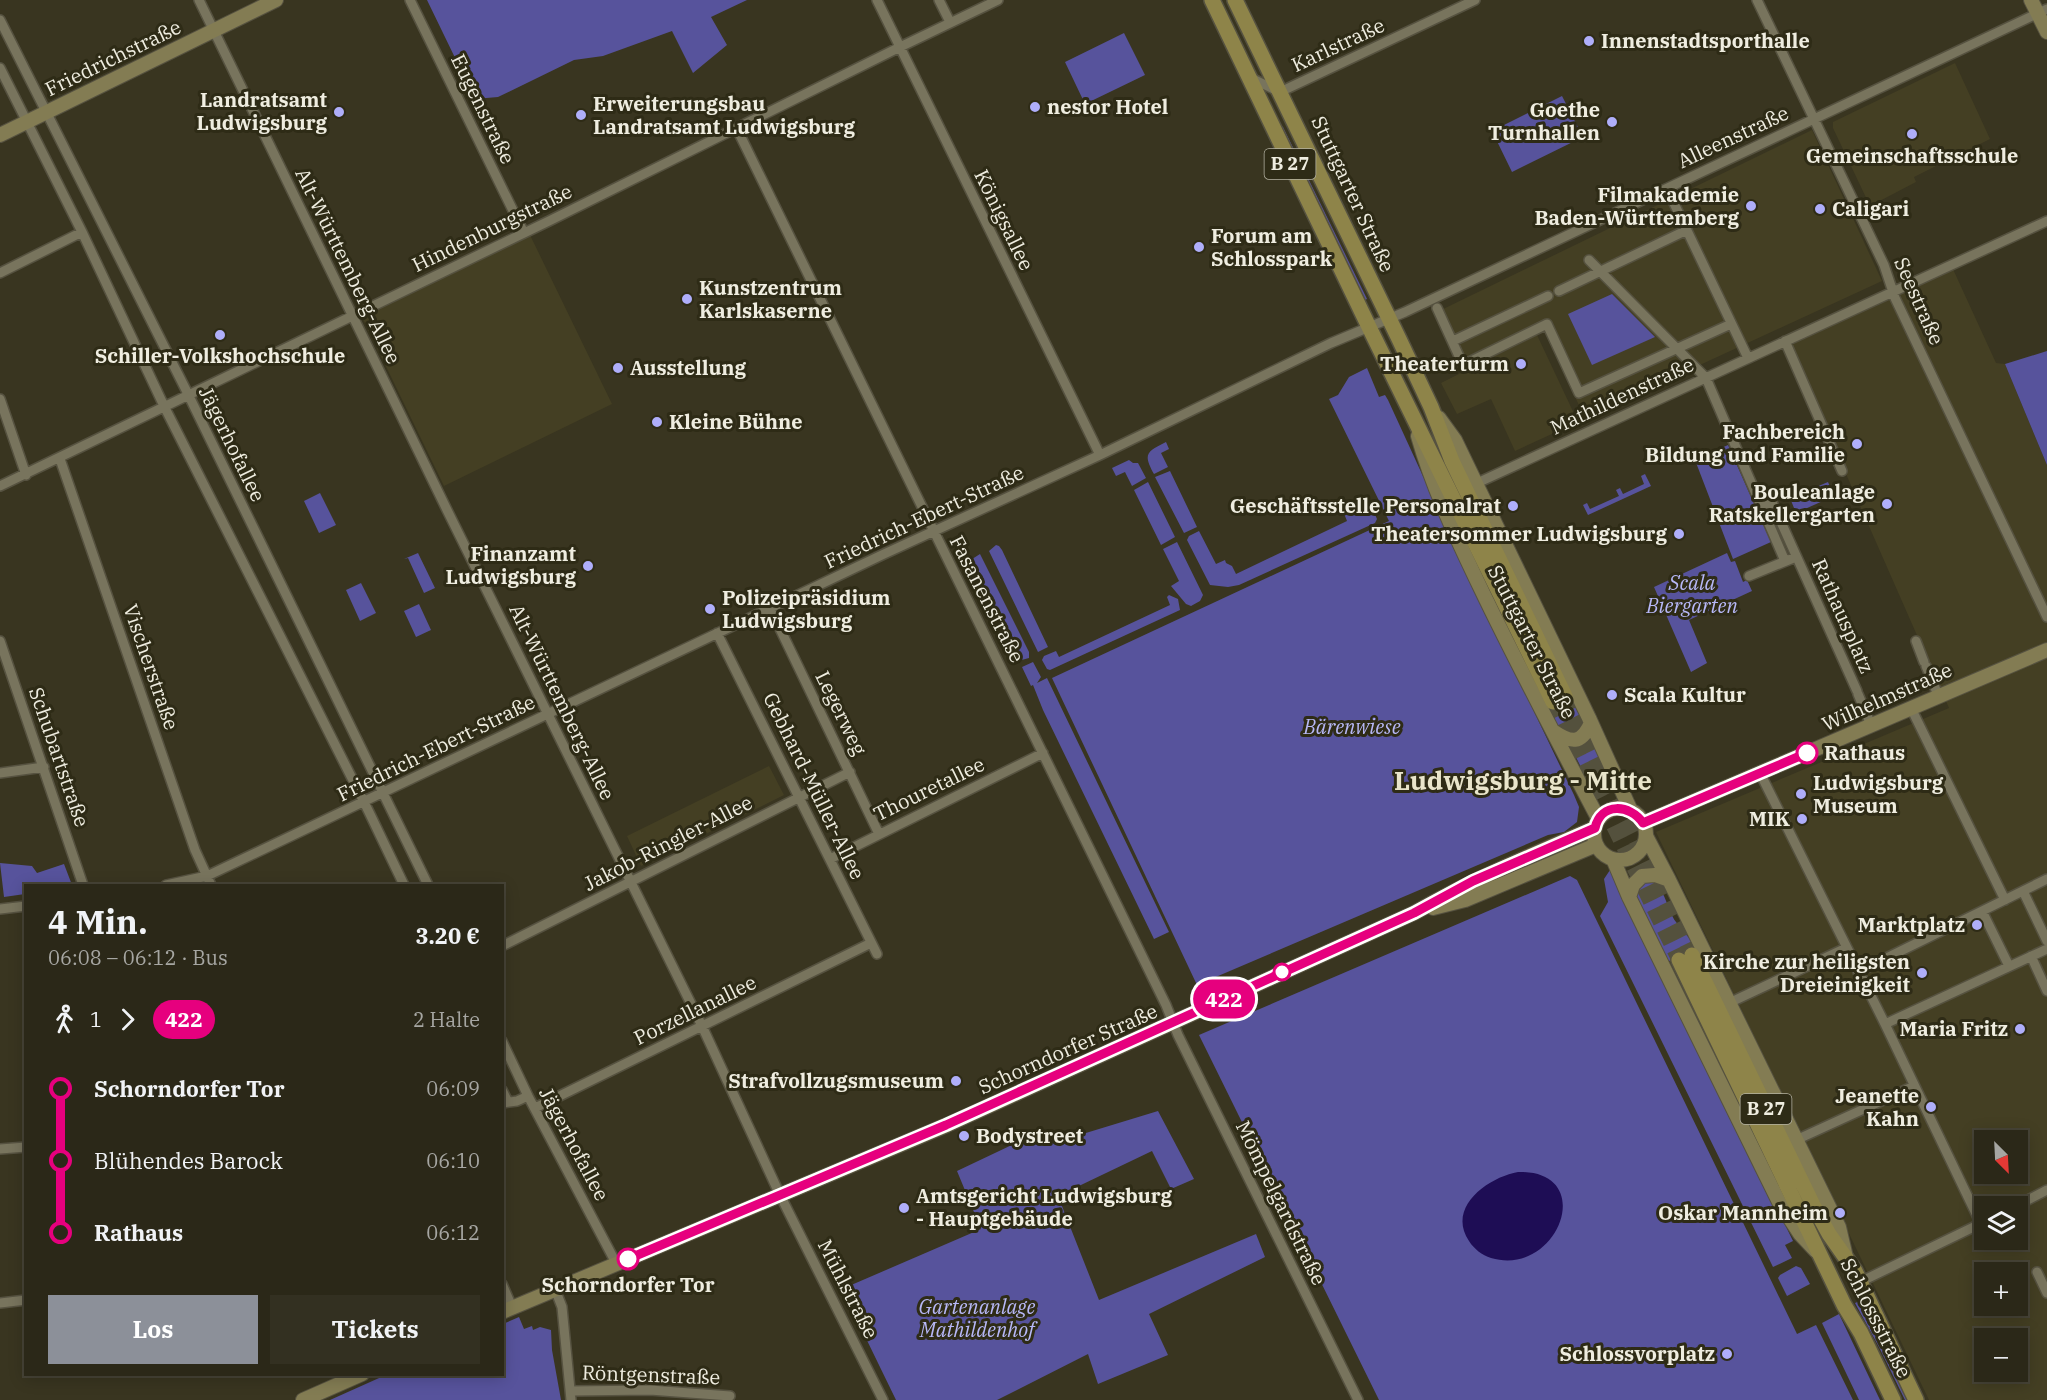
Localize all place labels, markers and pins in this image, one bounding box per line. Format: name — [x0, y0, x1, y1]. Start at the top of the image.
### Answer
place label: Innenstadtsporthalle — [1601, 27, 1810, 54]
marker: Innenstadtsporthalle — [1582, 34, 1596, 48]
place label: Landratsamt Ludwigsburg — [197, 86, 328, 136]
place label: Erweiterungsbau Landratsamt Ludwigsburg — [593, 90, 856, 140]
place label: nestor Hotel — [1047, 93, 1168, 120]
place label: Goethe Turnhallen — [1488, 96, 1600, 146]
marker: nestor Hotel — [1028, 100, 1042, 114]
marker: Landratsamt Ludwigsburg — [332, 105, 346, 119]
marker: Erweiterungsbau Landratsamt Ludwigsburg — [574, 108, 588, 122]
marker: Goethe Turnhallen — [1605, 115, 1619, 129]
marker: Gemeinschaftsschule — [1905, 127, 1919, 141]
place label: Gemeinschaftsschule — [1806, 142, 2018, 169]
place label: Filmakademie Baden-Württemberg — [1534, 181, 1739, 231]
place label: Caligari — [1832, 195, 1909, 222]
marker: Filmakademie Baden-Württemberg — [1744, 199, 1758, 213]
marker: Caligari — [1813, 202, 1827, 216]
place label: Forum am Schlosspark — [1211, 222, 1333, 272]
marker: Forum am Schlosspark — [1192, 240, 1206, 254]
place label: Kunstzentrum Karlskaserne — [699, 274, 842, 324]
marker: Kunstzentrum Karlskaserne — [680, 292, 694, 306]
marker: Schiller-Volkshochschule — [213, 328, 227, 342]
place label: Schiller-Volkshochschule — [95, 342, 345, 369]
place label: Theaterturm — [1380, 350, 1509, 377]
place label: Ausstellung — [630, 354, 747, 381]
marker: Theaterturm — [1514, 357, 1528, 371]
marker: Ausstellung — [611, 361, 625, 375]
place label: Kleine Bühne — [669, 408, 802, 435]
marker: Kleine Bühne — [650, 415, 664, 429]
place label: Fachbereich Bildung und Familie — [1645, 418, 1845, 468]
marker: Fachbereich Bildung und Familie — [1850, 437, 1864, 451]
place label: Bouleanlage Ratskellergarten — [1709, 478, 1875, 528]
place label: Geschäftsstelle Personalrat — [1230, 492, 1502, 519]
marker: Bouleanlage Ratskellergarten — [1880, 497, 1894, 511]
marker: Geschäftsstelle Personalrat — [1506, 499, 1520, 513]
place label: Theatersommer Ludwigsburg — [1371, 520, 1667, 547]
marker: Theatersommer Ludwigsburg — [1672, 527, 1686, 541]
place label: Finanzamt Ludwigsburg — [446, 540, 577, 590]
marker: Finanzamt Ludwigsburg — [581, 559, 595, 573]
place label: Polizeipräsidium Ludwigsburg — [722, 584, 891, 634]
marker: Polizeipräsidium Ludwigsburg — [703, 602, 717, 616]
place label: Scala Kultur — [1624, 681, 1746, 708]
marker: Scala Kultur — [1605, 688, 1619, 702]
place label: Rathaus — [1824, 739, 1905, 766]
marker: Rathaus — [1796, 742, 1818, 764]
place label: Ludwigsburg Museum — [1813, 769, 1944, 819]
marker: Ludwigsburg Museum — [1794, 787, 1808, 801]
place label: MIK — [1749, 805, 1791, 832]
marker: MIK — [1795, 812, 1809, 826]
place label: Marktplatz — [1858, 911, 1965, 938]
marker: Marktplatz — [1970, 918, 1984, 932]
place label: Kirche zur heiligsten Dreieinigkeit — [1703, 948, 1911, 998]
unlabelled marker — [1273, 963, 1291, 981]
marker: Kirche zur heiligsten Dreieinigkeit — [1915, 966, 1929, 980]
place label: Maria Fritz — [1899, 1015, 2008, 1042]
marker: Maria Fritz — [2013, 1022, 2027, 1036]
place label: Strafvollzugsmuseum — [728, 1067, 944, 1094]
marker: Strafvollzugsmuseum — [949, 1074, 963, 1088]
place label: Jeanette Kahn — [1835, 1082, 1919, 1132]
marker: Jeanette Kahn — [1924, 1100, 1938, 1114]
place label: Bodystreet — [976, 1122, 1084, 1149]
marker: Bodystreet — [957, 1129, 971, 1143]
place label: Amtsgericht Ludwigsburg - Hauptgebäude — [916, 1182, 1173, 1232]
place label: Oskar Mannheim — [1658, 1199, 1828, 1226]
marker: Amtsgericht Ludwigsburg - Hauptgebäude — [897, 1201, 911, 1215]
marker: Oskar Mannheim — [1833, 1206, 1847, 1220]
marker: Schorndorfer Tor — [617, 1248, 639, 1270]
place label: Schorndorfer Tor — [541, 1271, 715, 1298]
place label: Schlossvorplatz — [1560, 1340, 1715, 1367]
marker: Schlossvorplatz — [1720, 1347, 1734, 1361]

